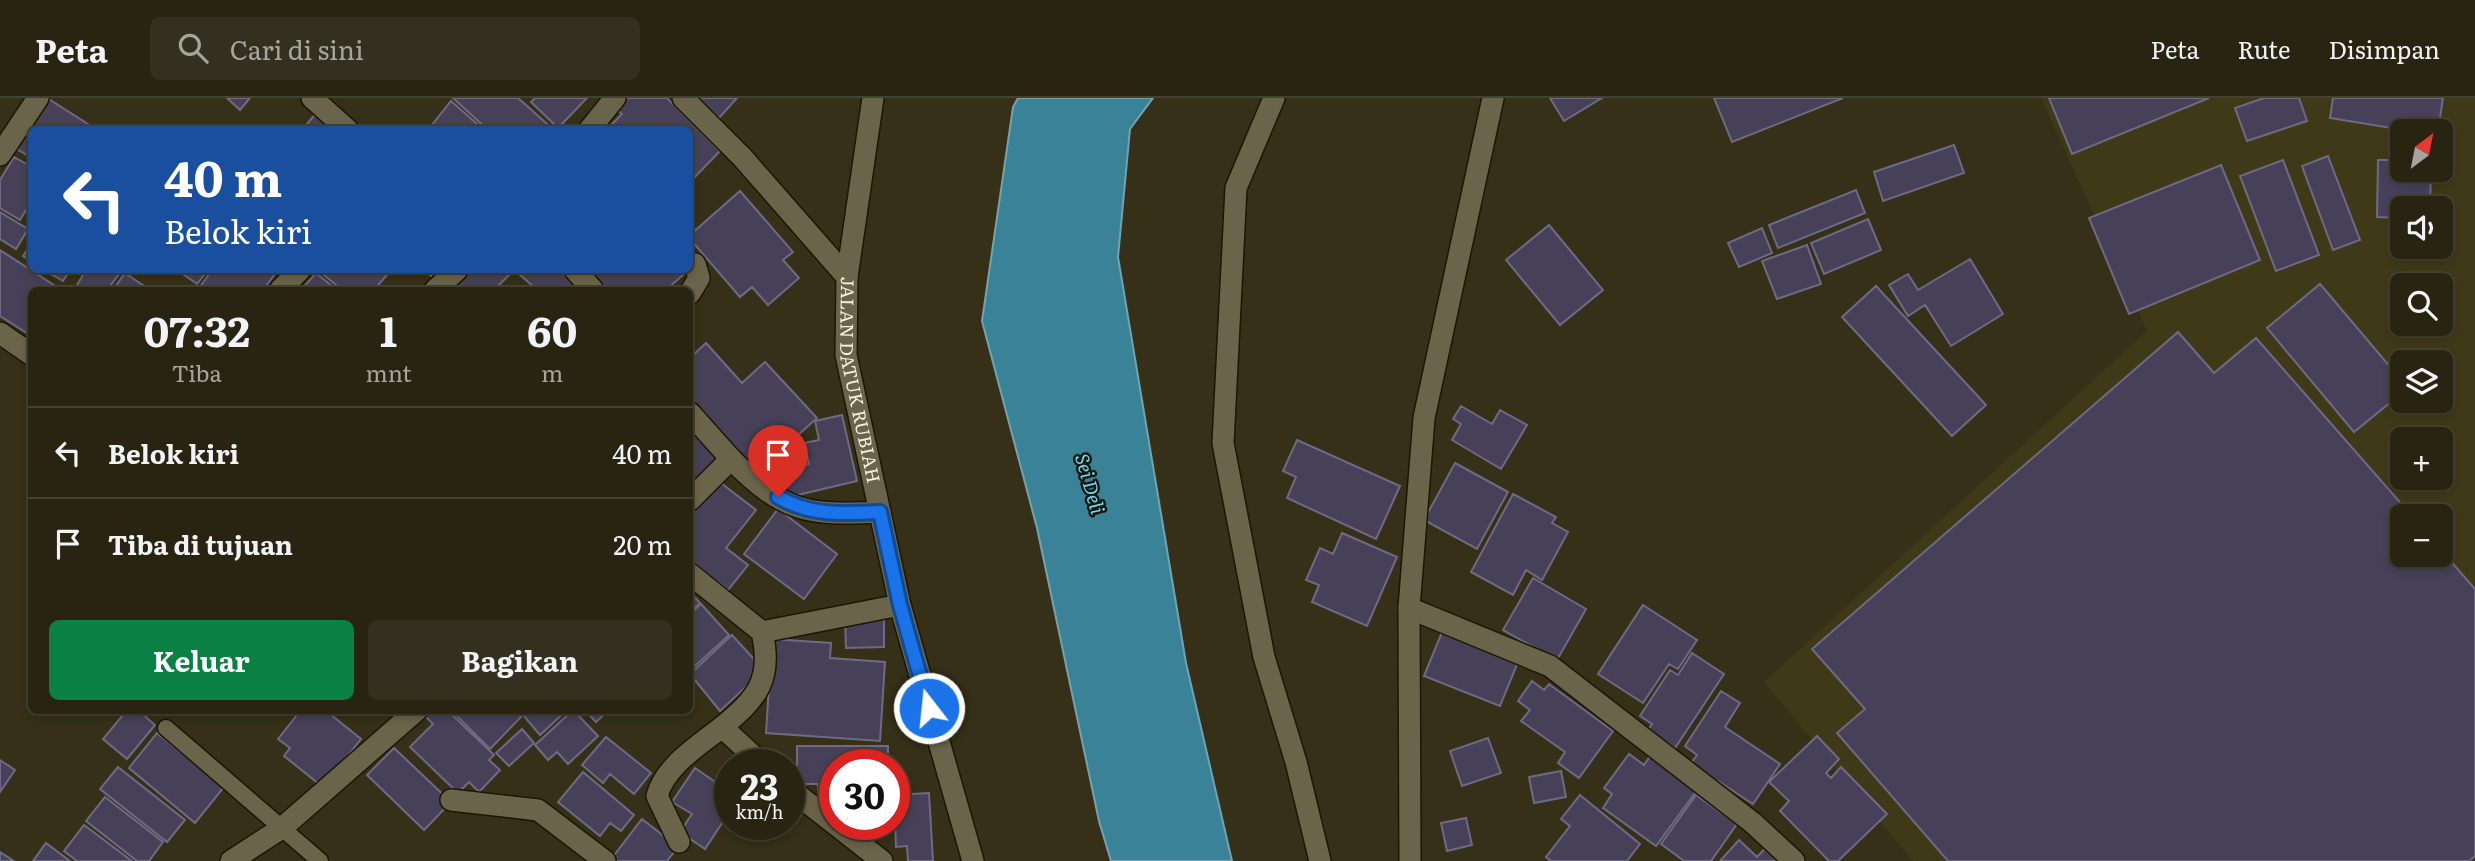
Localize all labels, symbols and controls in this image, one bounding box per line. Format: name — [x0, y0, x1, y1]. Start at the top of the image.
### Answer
search box — [150, 17, 640, 80]
text: Peta — [35, 24, 108, 73]
icon: search — [174, 29, 212, 67]
text: Cari di sini — [230, 29, 364, 68]
text: Peta — [2151, 31, 2200, 66]
text: Rute — [2238, 31, 2290, 66]
text: Disimpan — [2328, 31, 2440, 66]
north arrow — [2390, 119, 2454, 182]
map controls — [2390, 119, 2453, 567]
text: 40 m — [164, 139, 282, 212]
icon: left — [49, 154, 140, 245]
button: sound — [2390, 196, 2453, 259]
text: Belok kiri — [164, 206, 312, 254]
button: search — [2390, 273, 2453, 336]
street label: JALAN DATUK RUBIAH — [834, 276, 888, 485]
text: 07:32 — [144, 298, 250, 360]
text: 1 — [380, 298, 397, 360]
text: 60 — [527, 298, 577, 360]
button: layers — [2390, 350, 2453, 413]
text: Tiba — [172, 355, 222, 389]
text: mnt — [366, 355, 411, 389]
text: m — [541, 355, 563, 389]
pin — [748, 425, 808, 497]
button: + — [2390, 427, 2453, 490]
text: Belok kiri — [108, 433, 239, 472]
text: 40 m — [612, 433, 672, 472]
icon: left — [49, 434, 87, 472]
icon: arrive — [759, 436, 797, 474]
water label: Sei Deli — [1069, 450, 1113, 517]
button: − — [2390, 504, 2453, 567]
text: Tiba di tujuan — [108, 524, 293, 563]
text: 20 m — [613, 524, 672, 563]
icon: arrive — [49, 525, 87, 563]
button: Keluar — [49, 620, 354, 700]
button: Bagikan — [368, 620, 672, 700]
position arrow — [892, 671, 966, 745]
speed limit sign: 30 — [819, 749, 910, 840]
text: 23 — [740, 759, 779, 811]
text: km/h — [736, 798, 783, 825]

